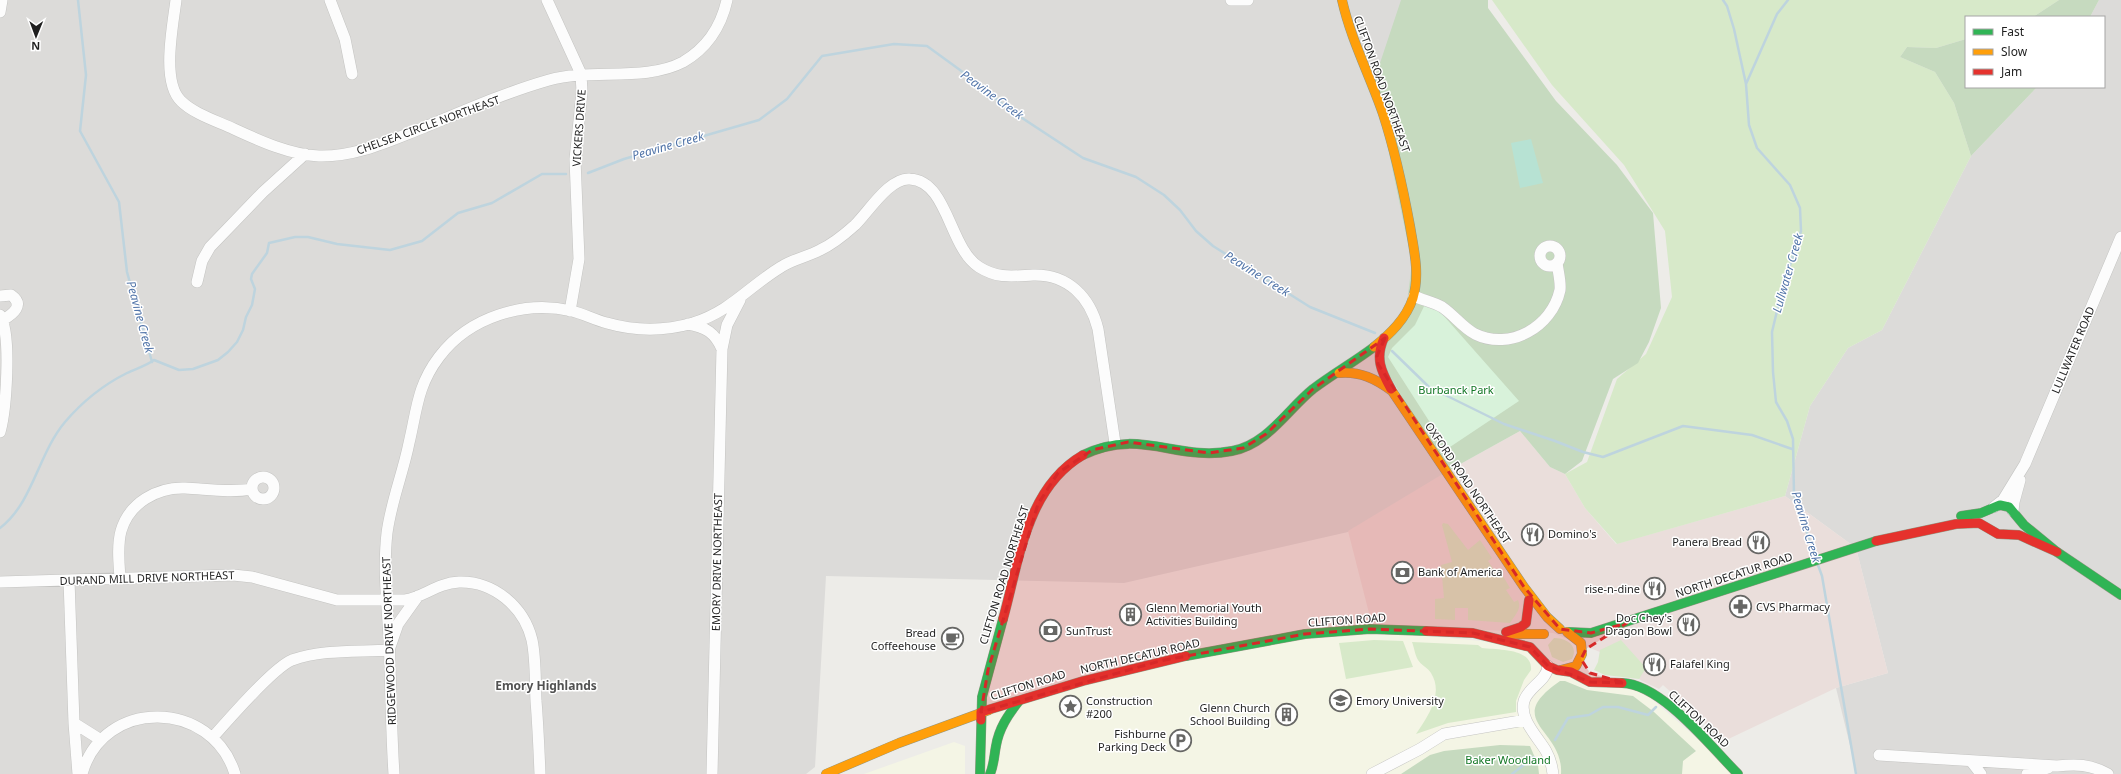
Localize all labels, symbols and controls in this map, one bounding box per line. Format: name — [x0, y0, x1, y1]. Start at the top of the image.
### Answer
street label: CLIFTON ROAD NORTHEAST — [1351, 13, 1414, 154]
north arrow — [16, 16, 56, 56]
legend — [1965, 16, 2105, 88]
text: Fast — [2001, 23, 2025, 40]
text: N — [31, 39, 40, 54]
text: Slow — [2001, 43, 2028, 60]
text: Jam — [2000, 63, 2022, 80]
water label: Peavine Creek — [957, 66, 1028, 124]
street label: VICKERS DRIVE — [568, 89, 589, 167]
street label: CHELSEA CIRCLE NORTHEAST — [354, 92, 502, 158]
water label: Peavine Creek — [630, 127, 707, 164]
water label: Lullwater Creek — [1768, 230, 1807, 314]
water label: Peavine Creek — [1221, 247, 1294, 301]
water label: Peavine Creek — [123, 279, 159, 356]
street label: LULLWATER ROAD — [2047, 304, 2098, 396]
park label: Burbanck Park — [1418, 382, 1494, 397]
street label: OXFORD ROAD NORTHEAST — [1422, 419, 1515, 546]
water label: Peavine Creek — [1788, 489, 1826, 566]
street label: EMORY DRIVE NORTHEAST — [708, 493, 725, 631]
street label: CLIFTON ROAD NORTHEAST — [975, 504, 1032, 646]
restaurant icon: Domino's — [1520, 521, 1546, 547]
place label: Domino's — [1548, 526, 1597, 541]
restaurant icon: Panera Bread — [1745, 529, 1771, 555]
place label: Panera Bread — [1672, 534, 1742, 549]
street label: NORTH DECATUR ROAD — [1673, 548, 1794, 601]
street label: RIDGEWOOD DRIVE NORTHEAST — [378, 557, 399, 725]
bank icon: Bank of America — [1390, 559, 1416, 585]
place label: Bank of America — [1418, 564, 1503, 579]
street label: DURAND MILL DRIVE NORTHEAST — [59, 567, 235, 588]
restaurant icon: rise-n-dine — [1642, 576, 1668, 602]
place label: rise-n-dine — [1585, 581, 1640, 596]
pharmacy icon: CVS Pharmacy — [1728, 594, 1754, 620]
place label: CVS Pharmacy — [1756, 599, 1830, 614]
place label: Glenn Memorial Youth Activities Building — [1146, 600, 1262, 628]
building icon: Glenn Memorial Youth Activities Building — [1118, 601, 1144, 627]
street label: CLIFTON ROAD — [1307, 609, 1386, 630]
place label: Doc Chey's Dragon Bowl — [1605, 610, 1672, 638]
restaurant icon: Doc Chey's Dragon Bowl — [1675, 611, 1701, 637]
bank icon: SunTrust — [1038, 618, 1064, 644]
place label: SunTrust — [1066, 623, 1112, 638]
place label: Bread Coffeehouse — [871, 625, 936, 653]
cafe icon: Bread Coffeehouse — [939, 626, 965, 652]
street label: NORTH DECATUR ROAD — [1079, 634, 1201, 677]
restaurant icon: Falafel King — [1642, 651, 1668, 677]
place label: Falafel King — [1670, 656, 1730, 671]
street label: CLIFTON ROAD — [988, 666, 1067, 703]
district label: Emory Highlands — [495, 677, 597, 694]
street label: CLIFTON ROAD — [1666, 687, 1733, 751]
school or university icon: Emory University — [1327, 688, 1353, 714]
place label: Construction #200 — [1086, 693, 1153, 721]
place label: Emory University — [1356, 693, 1444, 708]
place icon: Construction #200 — [1058, 694, 1084, 720]
place label: Glenn Church School Building — [1190, 700, 1270, 728]
building icon: Glenn Church School Building — [1273, 701, 1299, 727]
place label: Fishburne Parking Deck — [1098, 726, 1166, 754]
parking icon: Fishburne Parking Deck — [1168, 727, 1194, 753]
park label: Baker Woodland — [1465, 752, 1551, 767]

